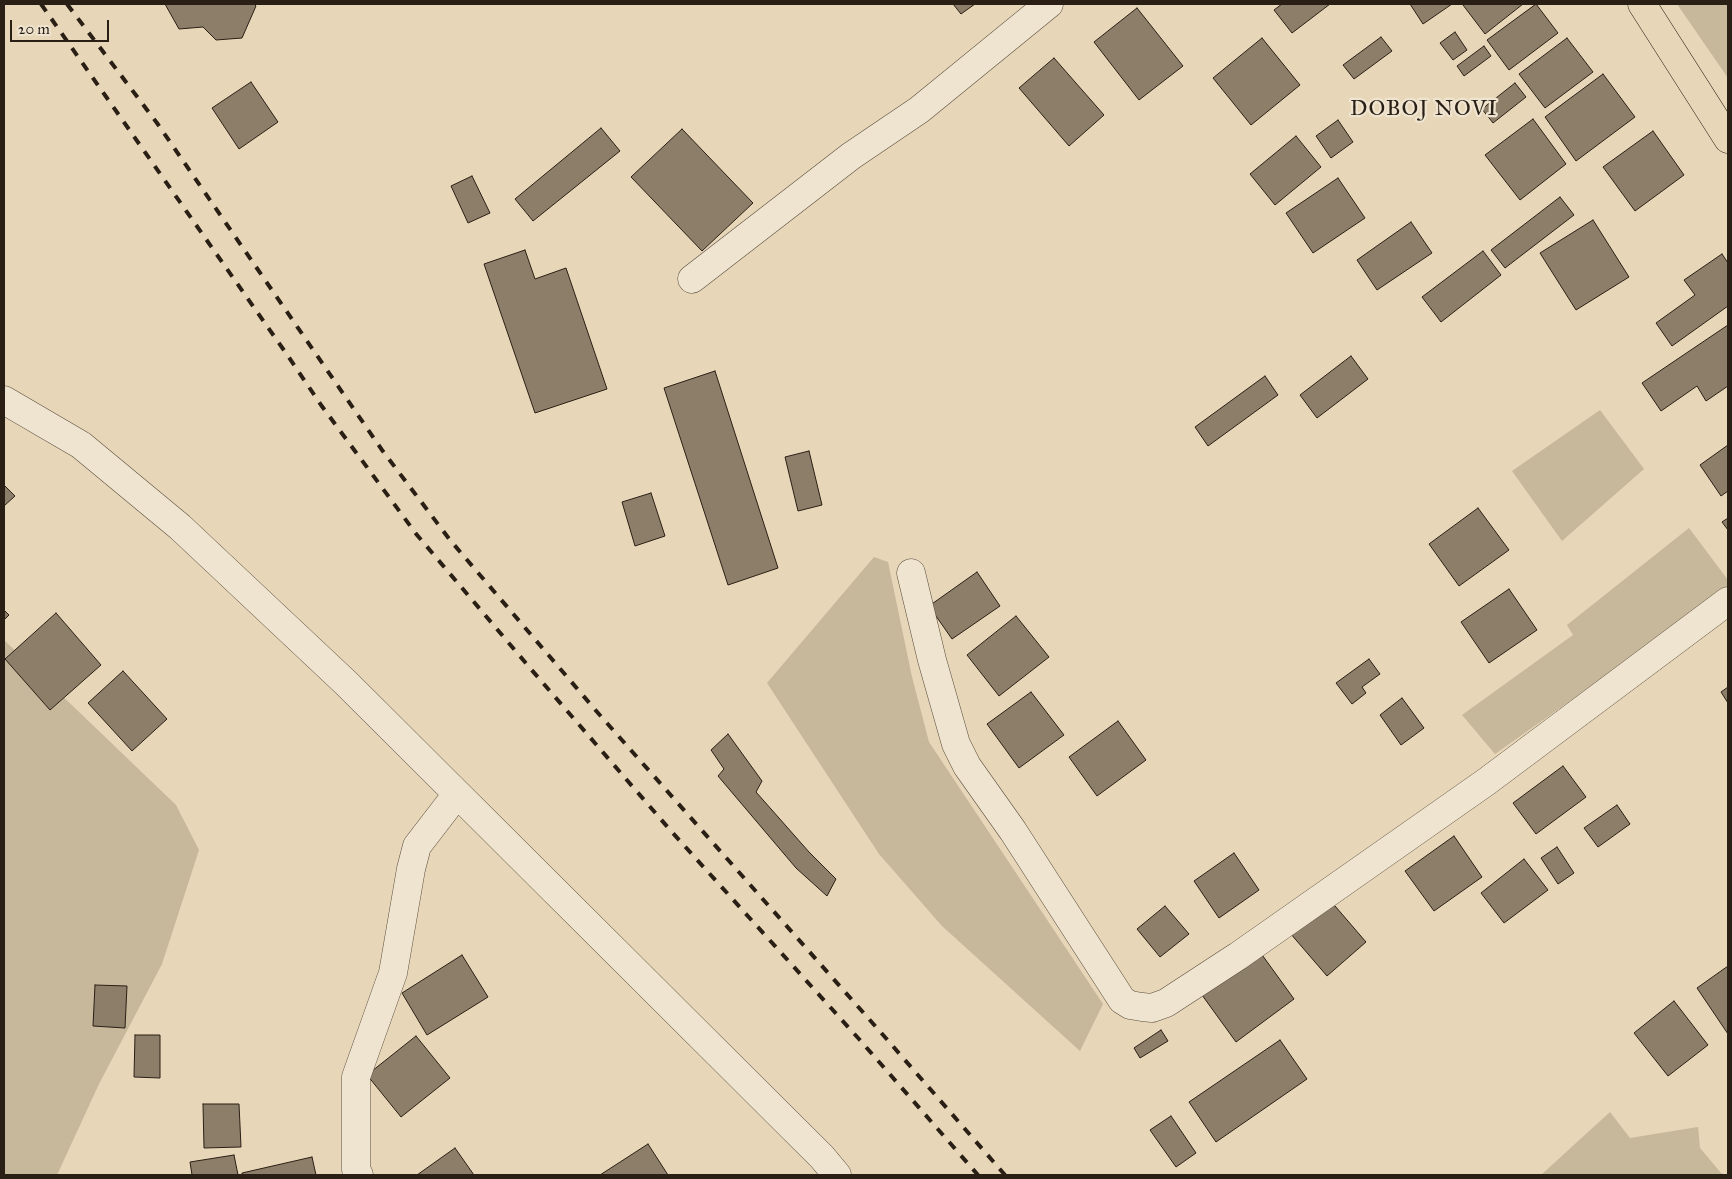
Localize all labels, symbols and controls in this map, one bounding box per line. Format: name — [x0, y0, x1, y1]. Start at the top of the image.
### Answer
scale bar — [12, 10, 111, 42]
text: 20 m — [18, 20, 50, 38]
district label: DOBOJ NOVI — [1349, 97, 1499, 123]

